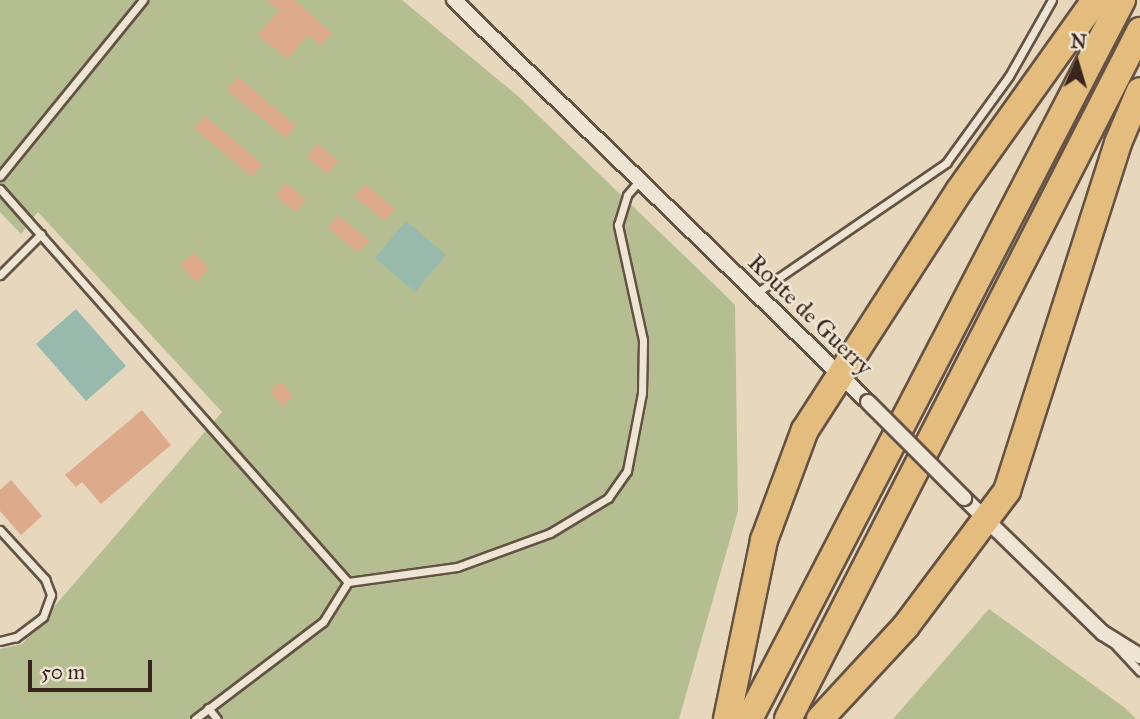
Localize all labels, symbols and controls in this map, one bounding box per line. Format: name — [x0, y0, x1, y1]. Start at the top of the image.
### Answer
north arrow — [1042, 28, 1112, 98]
text: N — [1070, 30, 1087, 54]
street label: Route de Guerry — [742, 248, 878, 382]
scale bar — [32, 646, 156, 690]
text: 50 m — [41, 659, 85, 685]

